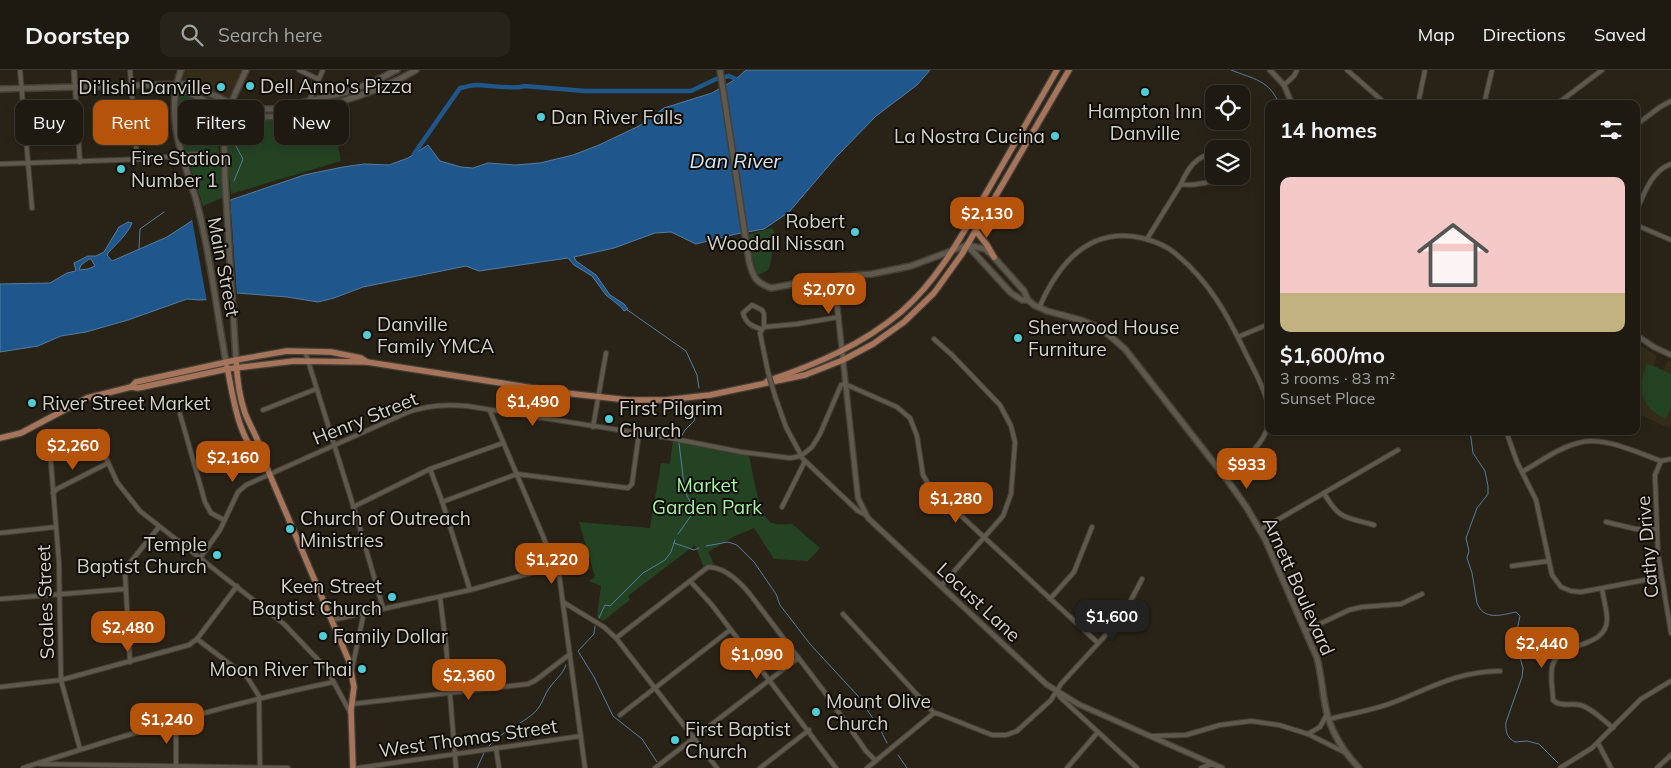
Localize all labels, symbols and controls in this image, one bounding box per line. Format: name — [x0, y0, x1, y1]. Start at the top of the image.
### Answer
search box — [160, 12, 510, 57]
text: Doorstep — [25, 20, 130, 50]
icon: search — [178, 21, 206, 49]
text: Search here — [218, 23, 322, 47]
text: Map — [1418, 23, 1455, 46]
text: Directions — [1483, 23, 1566, 46]
text: Saved — [1594, 23, 1646, 46]
place label: Dell Anno's Pizza — [260, 74, 412, 98]
place label: Di’lishi Danville — [78, 75, 211, 99]
marker: Dell Anno's Pizza — [244, 80, 256, 92]
marker: Di’lishi Danville — [215, 81, 227, 93]
map controls — [1205, 85, 1250, 185]
button: locate — [1205, 85, 1250, 130]
marker: Hampton Inn Danville — [1139, 86, 1151, 98]
place label: Hampton Inn Danville — [1088, 99, 1202, 145]
chip: Buy — [15, 100, 83, 145]
chip: Rent — [93, 100, 168, 145]
chip: Filters — [178, 100, 264, 145]
chip: New — [274, 100, 349, 145]
place label: Dan River Falls — [551, 105, 683, 129]
marker: Dan River Falls — [535, 111, 547, 123]
icon: filters — [1597, 116, 1625, 144]
text: 14 homes — [1280, 117, 1377, 143]
place label: La Nostra Cucina — [894, 124, 1045, 148]
marker: La Nostra Cucina — [1049, 130, 1061, 142]
button: layers — [1205, 140, 1250, 185]
place label: Fire Station Number 1 — [131, 146, 231, 192]
water label: Dan River — [689, 148, 781, 173]
marker: Fire Station Number 1 — [115, 163, 127, 175]
pin: $2,130 — [946, 196, 1028, 239]
text: $2,130 — [961, 203, 1013, 223]
place label: Robert Woodall Nissan — [706, 209, 845, 255]
icon: home — [1408, 210, 1498, 300]
street label: Main Street — [203, 215, 245, 319]
marker: Robert Woodall Nissan — [849, 226, 861, 238]
pin: $2,070 — [788, 272, 870, 315]
text: $2,070 — [803, 279, 855, 299]
place label: Danville Family YMCA — [377, 312, 494, 358]
place label: Sherwood House Furniture — [1028, 315, 1179, 361]
marker: Danville Family YMCA — [361, 329, 373, 341]
marker: Sherwood House Furniture — [1012, 332, 1024, 344]
text: $1,600/mo — [1280, 342, 1385, 368]
text: 3 rooms · 83 m² — [1280, 368, 1395, 388]
pin: $1,490 — [492, 384, 574, 427]
street label: Henry Street — [309, 386, 421, 450]
text: Sunset Place — [1280, 388, 1375, 408]
place label: River Street Market — [42, 391, 211, 415]
text: $1,490 — [507, 391, 559, 411]
place label: First Pilgrim Church — [619, 396, 723, 442]
marker: River Street Market — [26, 397, 38, 409]
marker: First Pilgrim Church — [603, 413, 615, 425]
pin: $2,260 — [32, 428, 114, 471]
text: $2,260 — [47, 435, 99, 455]
pin: $2,160 — [192, 440, 274, 483]
text: $2,160 — [207, 447, 259, 467]
pin: $933 — [1217, 448, 1277, 490]
text: $933 — [1228, 454, 1266, 474]
park label: Market Garden Park — [652, 473, 762, 519]
pin: $1,280 — [915, 482, 997, 524]
text: $1,280 — [930, 488, 982, 508]
street label: Cathy Drive — [1631, 495, 1663, 599]
place label: Church of Outreach Ministries — [300, 506, 471, 552]
street label: Arnett Boulevard — [1258, 513, 1340, 659]
marker: Church of Outreach Ministries — [284, 523, 296, 535]
place label: Temple Baptist Church — [77, 532, 207, 578]
pin: $1,220 — [511, 542, 593, 585]
street label: Scales Street — [31, 544, 59, 660]
marker: Temple Baptist Church — [211, 549, 223, 561]
text: $1,220 — [526, 549, 578, 569]
street label: Locust Lane — [932, 557, 1026, 647]
place label: Keen Street Baptist Church — [252, 574, 382, 620]
marker: Keen Street Baptist Church — [386, 591, 398, 603]
pin: $1,600 — [1071, 600, 1153, 642]
text: $1,600 — [1086, 606, 1138, 626]
pin: $2,480 — [87, 610, 169, 653]
text: $2,480 — [102, 617, 154, 637]
place label: Family Dollar — [333, 624, 448, 648]
pin: $2,440 — [1501, 626, 1583, 669]
marker: Family Dollar — [317, 630, 329, 642]
text: $2,440 — [1516, 633, 1568, 653]
pin: $1,090 — [716, 638, 798, 680]
text: $1,090 — [731, 644, 783, 664]
place label: Moon River Thai — [210, 657, 352, 681]
pin: $2,360 — [428, 658, 510, 701]
marker: Moon River Thai — [356, 663, 368, 675]
text: $2,360 — [443, 665, 495, 685]
place label: Mount Olive Church — [826, 689, 931, 735]
pin: $1,240 — [126, 702, 208, 745]
marker: Mount Olive Church — [810, 706, 822, 718]
text: $1,240 — [141, 709, 193, 729]
street label: West Thomas Street — [377, 714, 559, 762]
place label: First Baptist Church — [685, 717, 791, 763]
marker: First Baptist Church — [669, 734, 681, 746]

